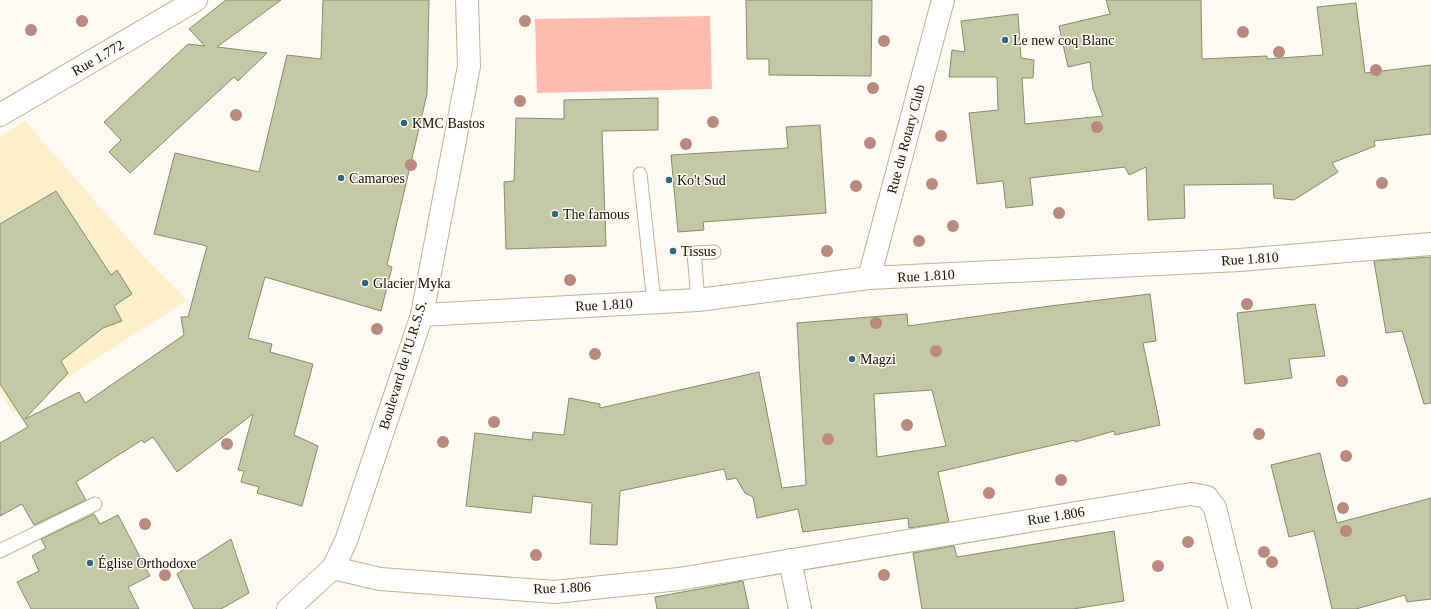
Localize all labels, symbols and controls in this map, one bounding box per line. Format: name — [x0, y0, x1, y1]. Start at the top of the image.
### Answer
place label: Le new coq Blanc — [1013, 33, 1114, 48]
marker: Le new coq Blanc — [1000, 35, 1010, 45]
street label: Rue 1.772 — [69, 37, 127, 79]
street label: Rue du Rotary Club — [884, 83, 928, 195]
place label: KMC Bastos — [412, 116, 485, 131]
marker: KMC Bastos — [399, 118, 409, 128]
place label: Camaroes — [349, 171, 405, 186]
marker: Camaroes — [336, 173, 346, 183]
place label: Ko't Sud — [677, 173, 726, 188]
marker: Ko't Sud — [664, 175, 674, 185]
place label: The famous — [563, 207, 629, 222]
marker: The famous — [550, 209, 560, 219]
place label: Tissus — [681, 244, 716, 259]
marker: Tissus — [668, 246, 678, 256]
street label: Rue 1.810 — [1221, 250, 1279, 268]
street label: Rue 1.810 — [897, 267, 955, 285]
place label: Glacier Myka — [373, 276, 451, 291]
marker: Glacier Myka — [360, 278, 370, 288]
street label: Rue 1.810 — [575, 296, 633, 314]
street label: Boulevard de l'U.R.S.S. — [376, 299, 430, 431]
place label: Magzi — [860, 352, 896, 367]
marker: Magzi — [847, 354, 857, 364]
street label: Rue 1.806 — [1026, 504, 1086, 528]
place label: Église Orthodoxe — [98, 555, 196, 571]
marker: Église Orthodoxe — [85, 558, 95, 568]
street label: Rue 1.806 — [533, 580, 591, 596]

